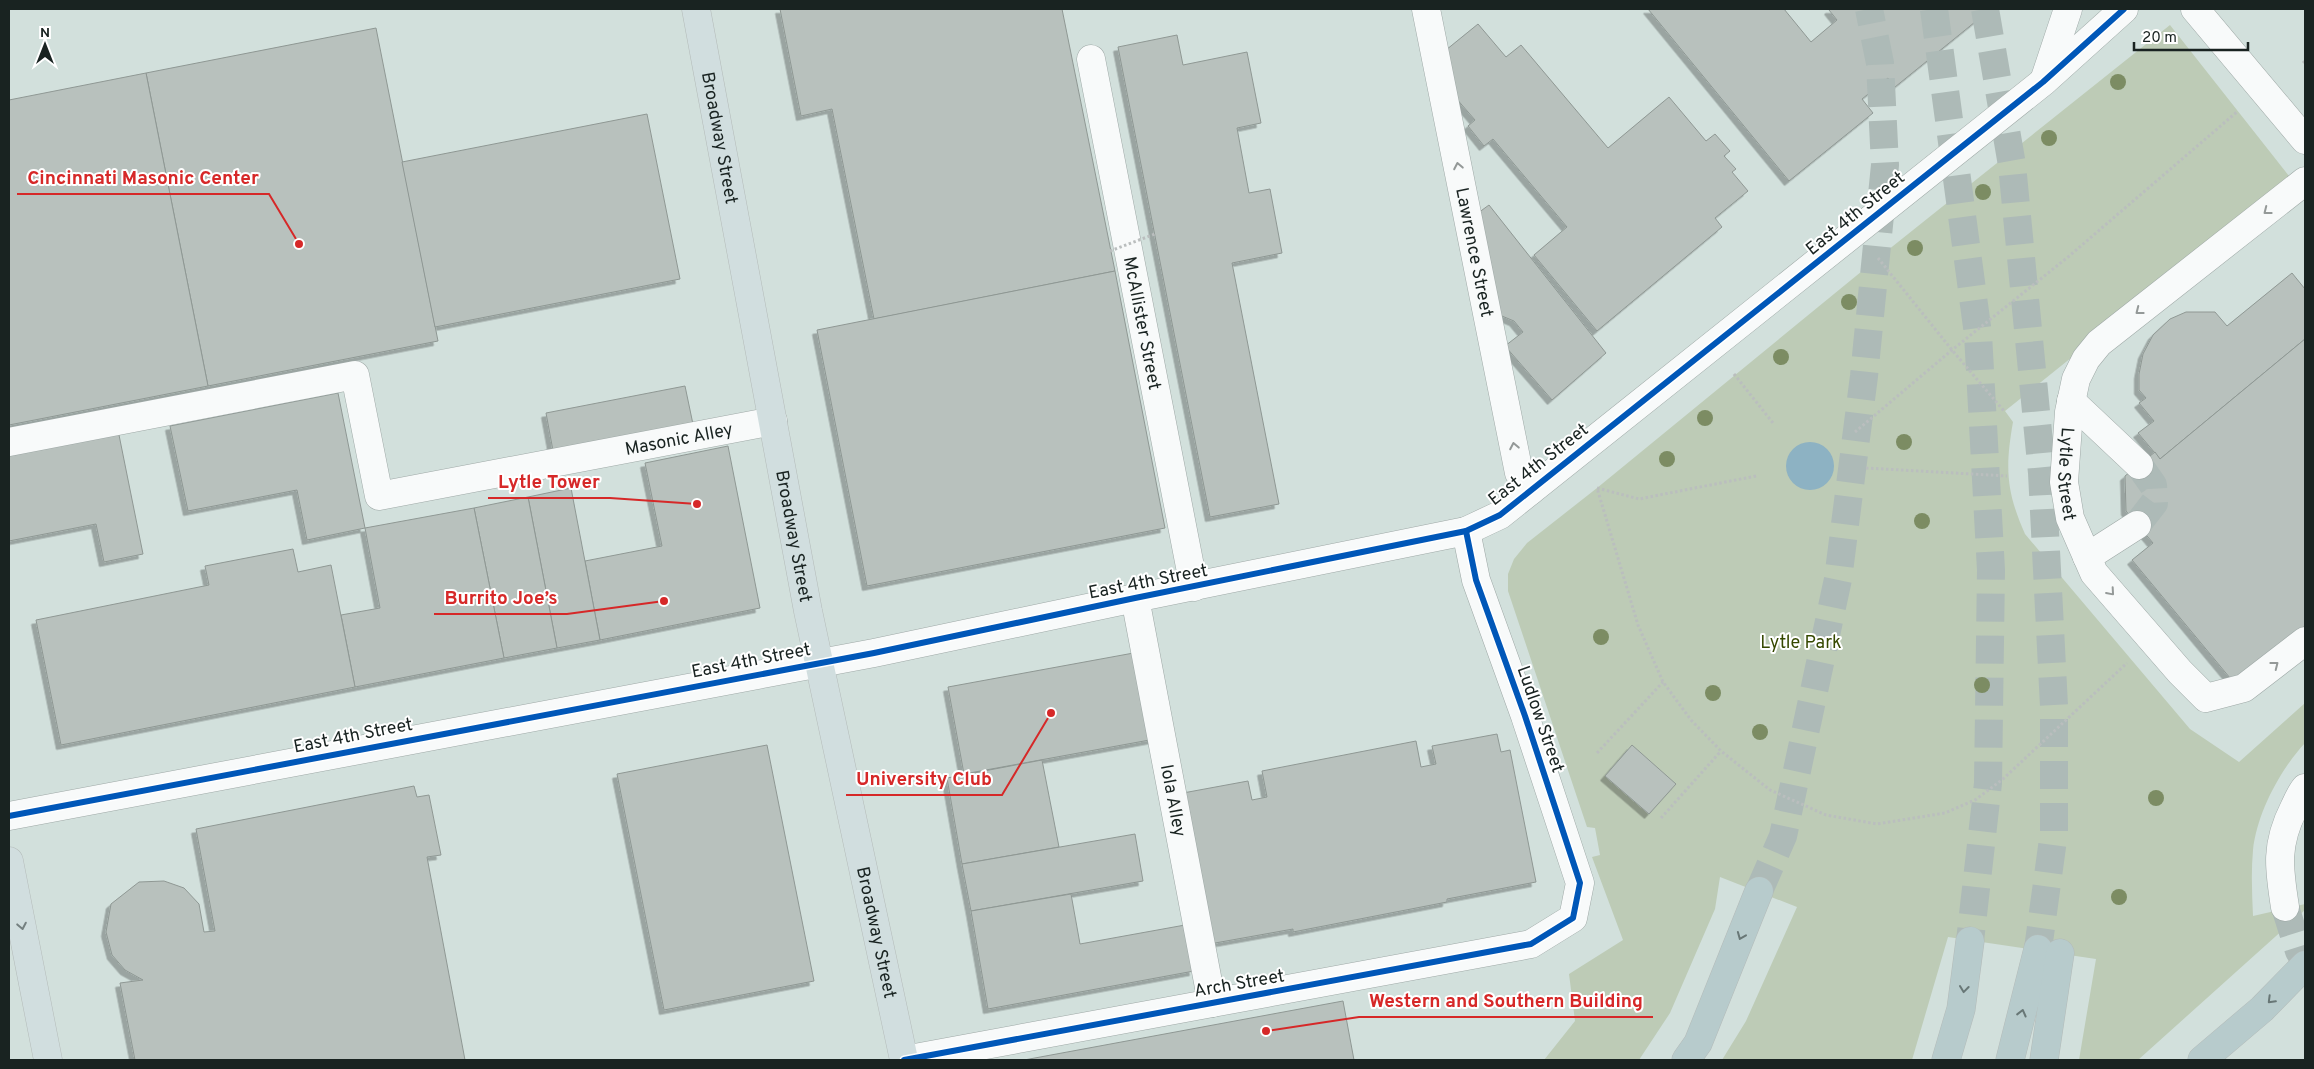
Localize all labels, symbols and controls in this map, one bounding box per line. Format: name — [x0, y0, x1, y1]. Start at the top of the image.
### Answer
north arrow — [20, 20, 70, 70]
scale bar — [2134, 20, 2248, 52]
text: N — [40, 25, 50, 42]
text: 20 m — [2142, 29, 2177, 48]
street label: Broadway Street — [695, 70, 742, 206]
callout: Cincinnati Masonic Center — [17, 160, 269, 194]
one-way arrow — [1453, 162, 1463, 171]
text: Cincinnati Masonic Center — [27, 167, 259, 191]
street label: East 4th Street — [1802, 167, 1910, 261]
street label: Lawrence Street — [1449, 186, 1497, 319]
one-way arrow — [2263, 205, 2273, 214]
street label: McAllister Street — [1117, 255, 1165, 392]
one-way arrow — [2136, 306, 2145, 314]
street label: Masonic Alley — [623, 419, 735, 462]
street label: East 4th Street — [1484, 419, 1594, 511]
street label: Lytle Street — [2051, 426, 2080, 523]
one-way arrow — [1509, 441, 1519, 450]
callout: Lytle Tower — [488, 464, 610, 498]
street label: Broadway Street — [769, 468, 816, 604]
text: Lytle Tower — [498, 471, 600, 495]
street label: East 4th Street — [1087, 560, 1210, 605]
callout: Burrito Joe’s — [434, 580, 567, 614]
text: Burrito Joe’s — [444, 587, 558, 611]
one-way arrow — [2105, 587, 2114, 596]
park label: Lytle Park — [1760, 632, 1842, 655]
street label: East 4th Street — [690, 639, 813, 684]
one-way arrow — [2269, 662, 2278, 670]
street label: Ludlow Street — [1511, 663, 1569, 776]
street label: East 4th Street — [292, 714, 415, 759]
callout: University Club — [846, 761, 1002, 795]
street label: Iola Alley — [1154, 762, 1190, 839]
text: University Club — [856, 768, 992, 792]
street label: Broadway Street — [850, 865, 901, 1001]
one-way arrow — [16, 922, 26, 931]
one-way arrow — [1736, 931, 1747, 940]
street label: Arch Street — [1192, 965, 1286, 1004]
callout: Western and Southern Building — [1359, 983, 1653, 1017]
one-way arrow — [1959, 986, 1970, 994]
text: Western and Southern Building — [1369, 990, 1643, 1014]
one-way arrow — [2268, 994, 2277, 1003]
one-way arrow — [2016, 1008, 2027, 1017]

